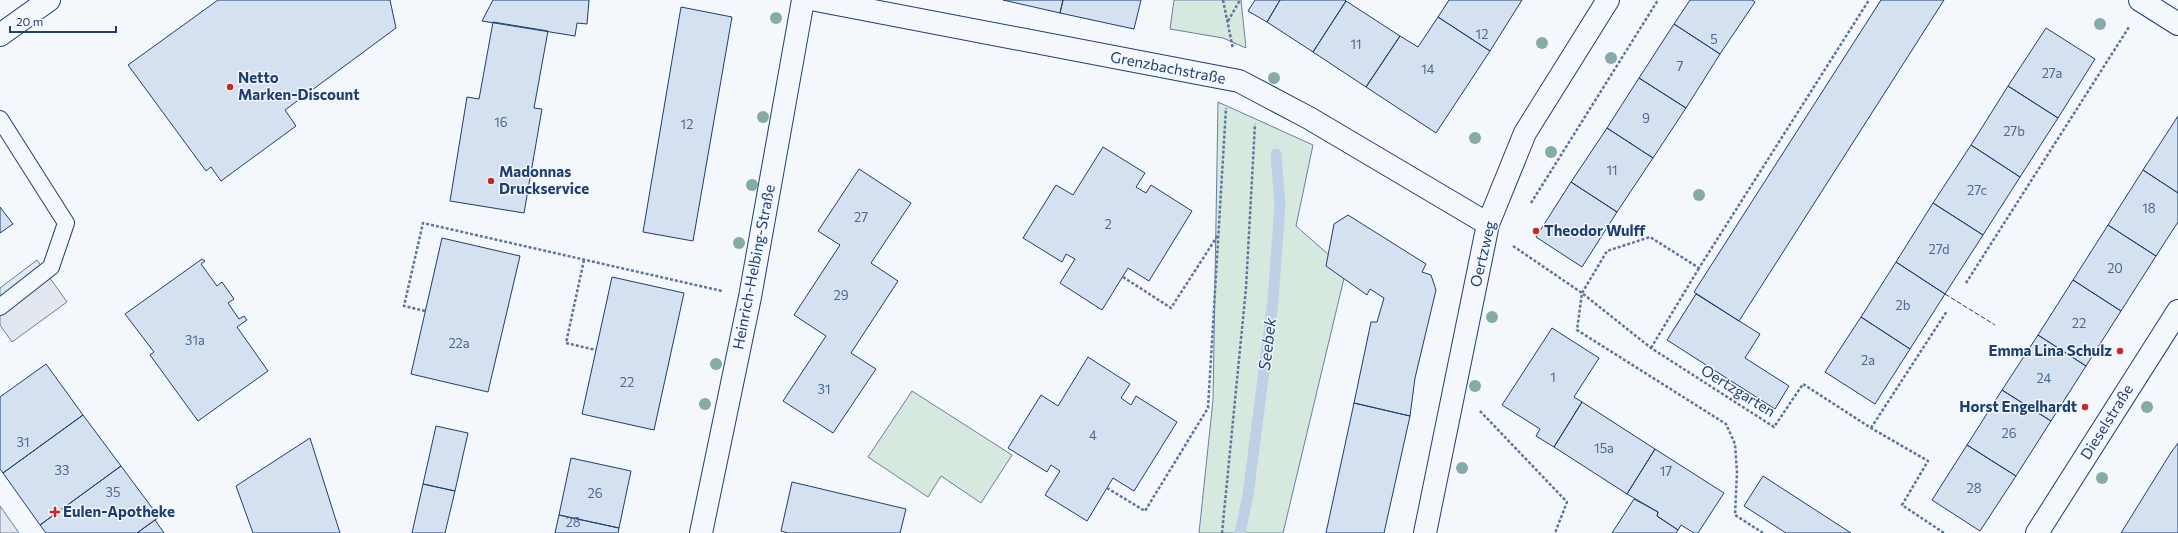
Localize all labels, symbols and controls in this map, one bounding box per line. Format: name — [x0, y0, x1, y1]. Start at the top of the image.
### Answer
scale bar — [10, 8, 116, 34]
text: 20 m — [16, 14, 43, 28]
house number: 12 — [1476, 26, 1488, 42]
house number: 5 — [1710, 31, 1718, 47]
house number: 11 — [1350, 36, 1362, 52]
street label: Grenzbachstraße — [1109, 47, 1227, 87]
house number: 7 — [1677, 58, 1684, 74]
house number: 14 — [1421, 61, 1435, 77]
house number: 27a — [2042, 65, 2062, 81]
place label: Netto Marken-Discount — [238, 68, 360, 103]
marker: Netto Marken-Discount — [225, 82, 235, 92]
house number: 9 — [1642, 110, 1650, 126]
house number: 16 — [494, 114, 508, 130]
house number: 12 — [681, 116, 693, 132]
house number: 27b — [2003, 123, 2025, 139]
place label: Madonnas Druckservice — [499, 162, 589, 197]
house number: 11 — [1606, 162, 1618, 178]
marker: Madonnas Druckservice — [486, 176, 496, 186]
house number: 27c — [1967, 182, 1987, 198]
street label: Heinrich-Helbing-Straße — [728, 183, 778, 351]
house number: 18 — [2142, 200, 2156, 216]
house number: 27 — [854, 209, 868, 225]
house number: 2 — [1104, 216, 1112, 232]
street label: Oertzweg — [1466, 219, 1498, 289]
place label: Theodor Wulff — [1544, 221, 1646, 239]
marker: Theodor Wulff — [1531, 226, 1541, 236]
house number: 27d — [1928, 241, 1950, 257]
house number: 20 — [2107, 260, 2123, 276]
house number: 29 — [833, 287, 849, 303]
house number: 2b — [1896, 297, 1911, 313]
house number: 22 — [2072, 315, 2086, 331]
water label: Seebek — [1254, 316, 1279, 371]
house number: 31a — [185, 332, 205, 348]
house number: 22a — [448, 335, 470, 351]
place label: Emma Lina Schulz — [1988, 341, 2112, 359]
marker: Emma Lina Schulz — [2115, 346, 2125, 356]
house number: 2a — [1861, 352, 1875, 368]
street label: Oertzgarten — [1698, 360, 1779, 420]
house number: 1 — [1550, 369, 1556, 385]
house number: 24 — [2037, 370, 2052, 386]
house number: 22 — [620, 374, 634, 390]
house number: 31 — [818, 381, 830, 397]
street label: Dieselstraße — [2076, 381, 2136, 462]
place label: Horst Engelhardt — [1959, 397, 2077, 415]
marker: Horst Engelhardt — [2080, 402, 2090, 412]
house number: 26 — [2001, 425, 2017, 441]
house number: 4 — [1089, 427, 1097, 443]
house number: 31 — [17, 434, 29, 450]
house number: 15a — [1594, 440, 1614, 456]
house number: 33 — [55, 462, 69, 478]
house number: 17 — [1660, 463, 1672, 479]
house number: 28 — [1966, 480, 1982, 496]
house number: 35 — [106, 484, 120, 500]
house number: 26 — [587, 485, 603, 501]
place label: Eulen-Apotheke — [63, 502, 175, 520]
marker: Eulen-Apotheke — [50, 507, 60, 517]
house number: 28 — [565, 514, 581, 530]

